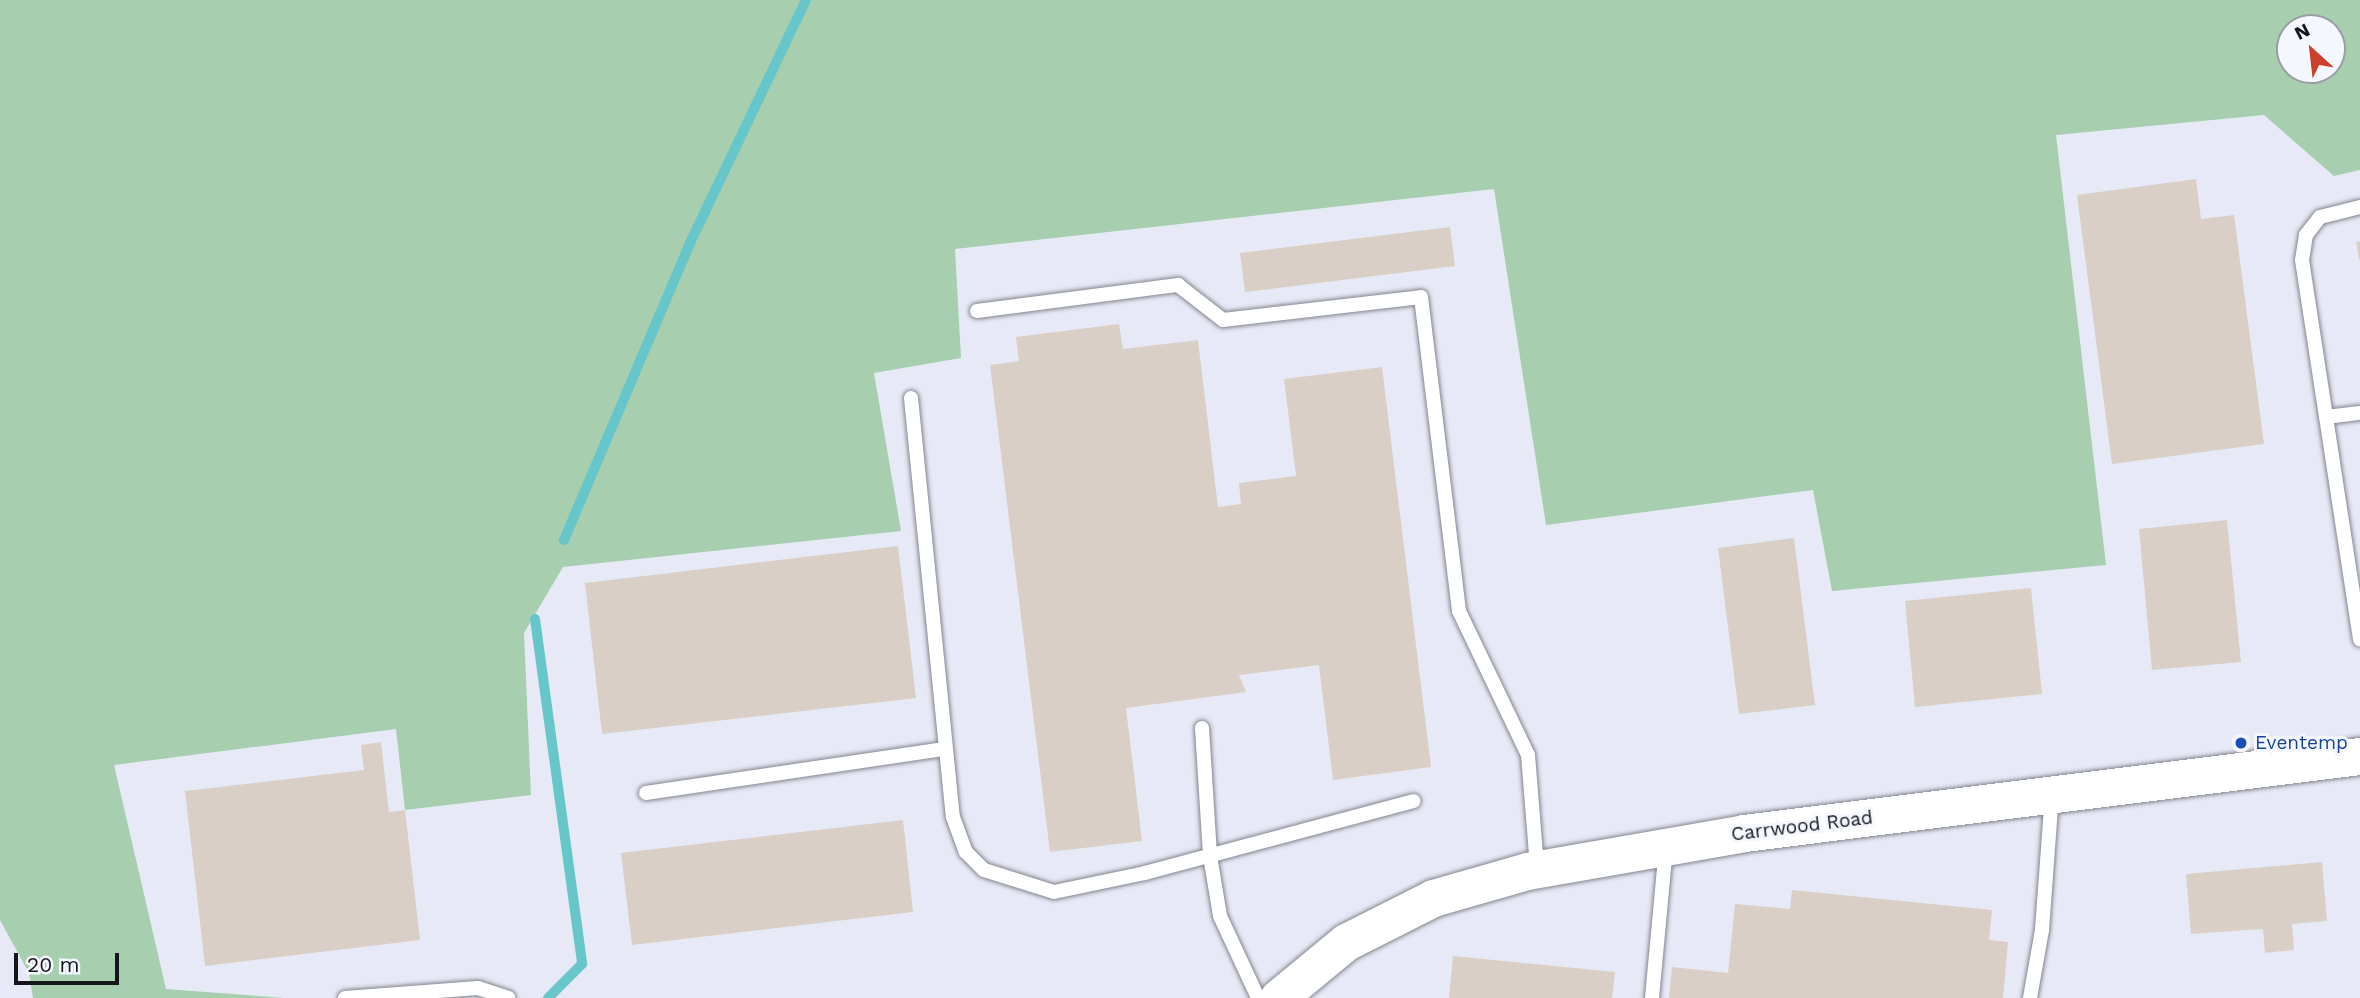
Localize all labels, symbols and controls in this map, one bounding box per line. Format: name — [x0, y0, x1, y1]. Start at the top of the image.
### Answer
north arrow — [2276, 14, 2346, 84]
text: N — [2291, 18, 2314, 45]
place label: Eventemp — [2255, 732, 2348, 754]
marker: Eventemp — [2233, 735, 2249, 751]
street label: Carrwood Road — [1730, 806, 1874, 846]
scale bar — [18, 939, 122, 983]
text: 20 m — [27, 952, 79, 977]

